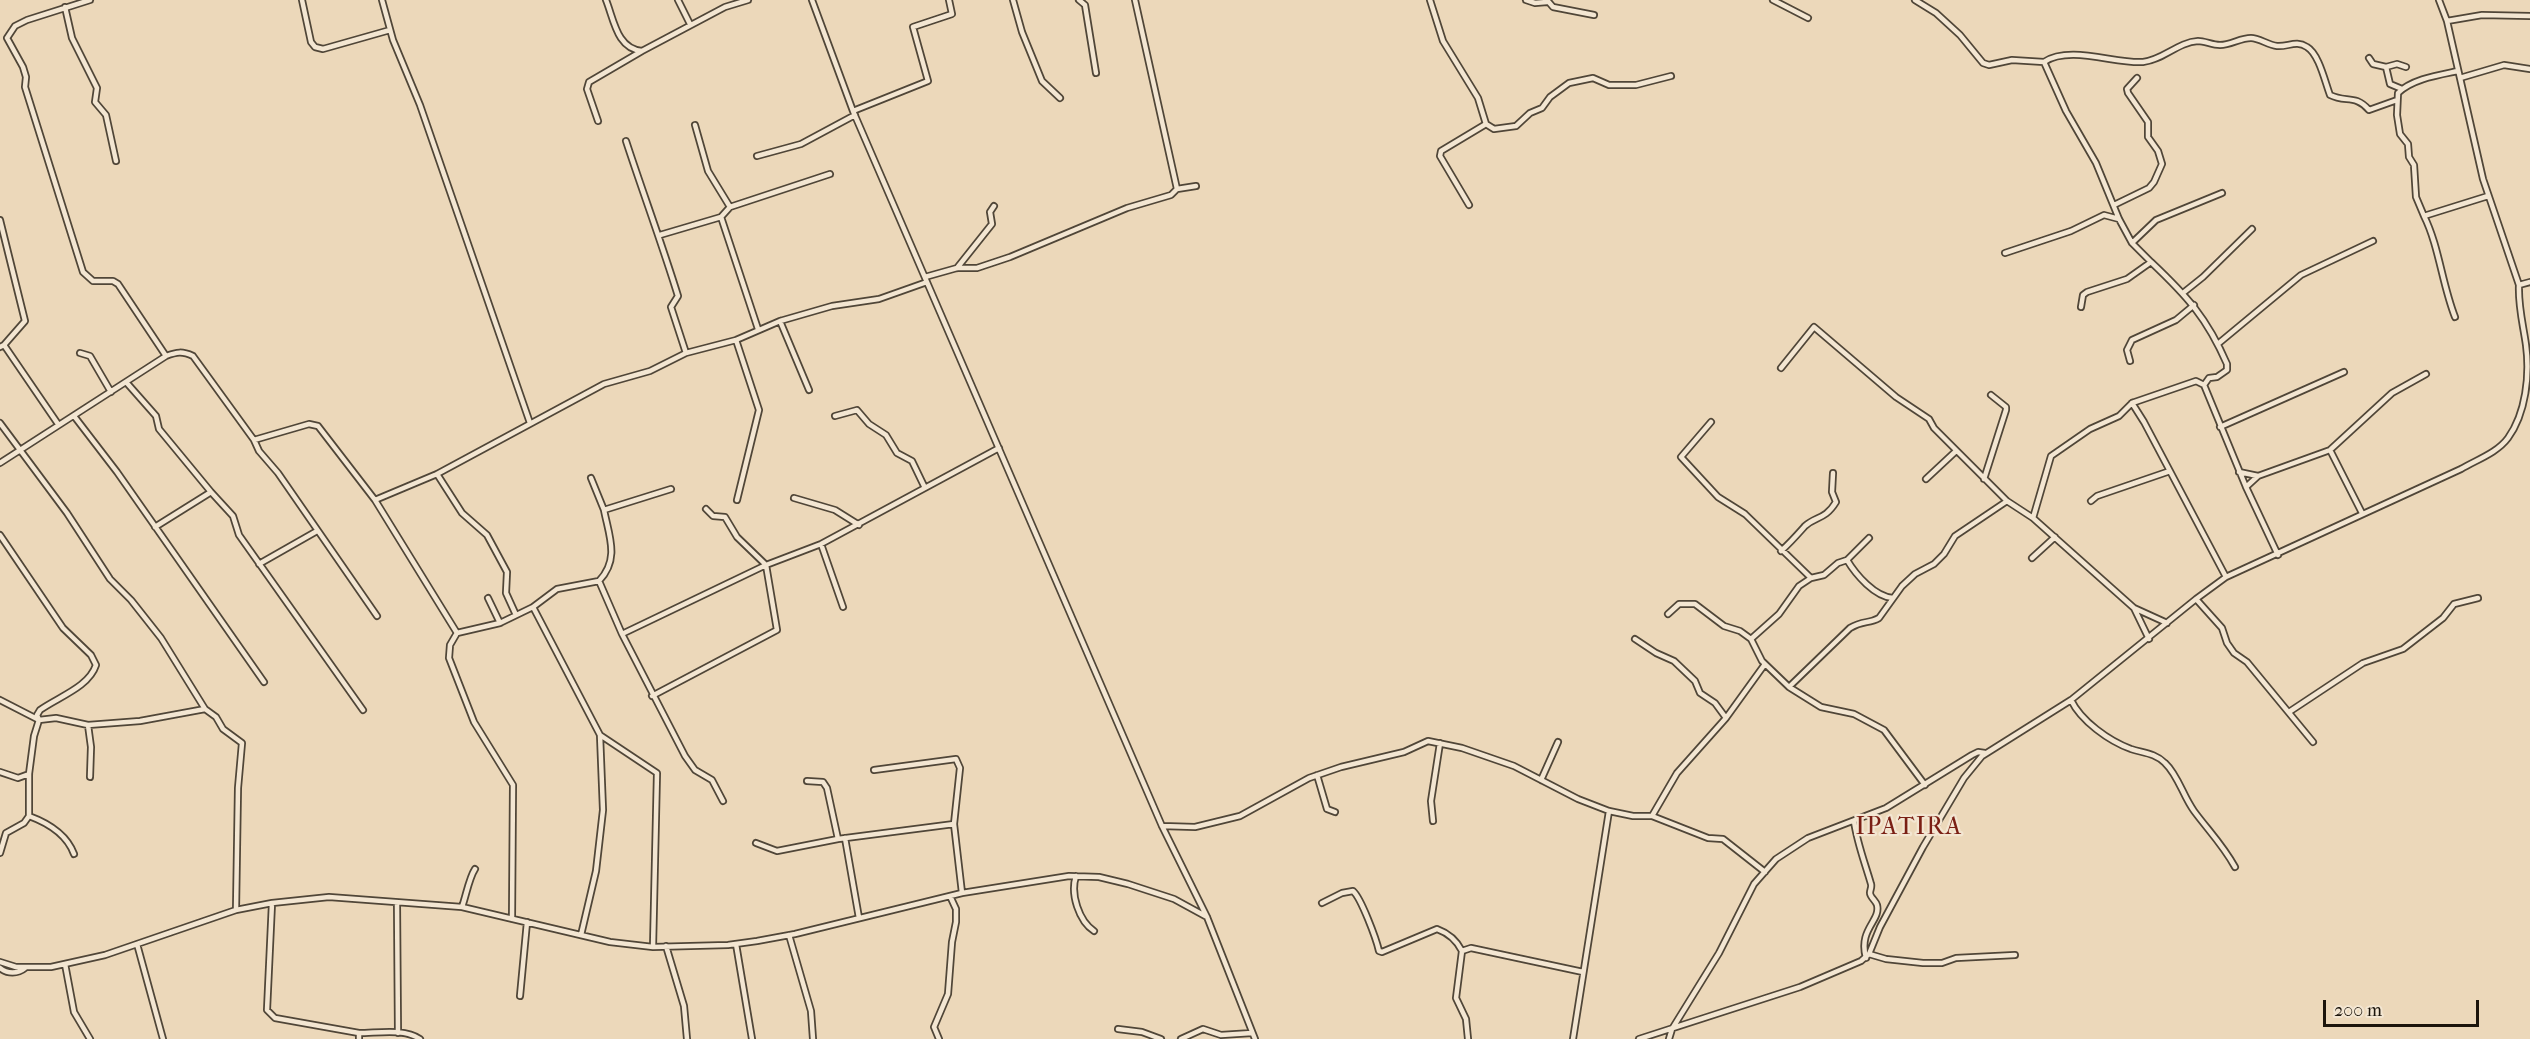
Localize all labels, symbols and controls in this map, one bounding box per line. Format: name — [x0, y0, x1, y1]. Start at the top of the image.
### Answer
district label: IPATIRA — [1856, 814, 1962, 842]
scale bar — [2326, 988, 2482, 1026]
text: 200 m — [2334, 1000, 2382, 1021]

